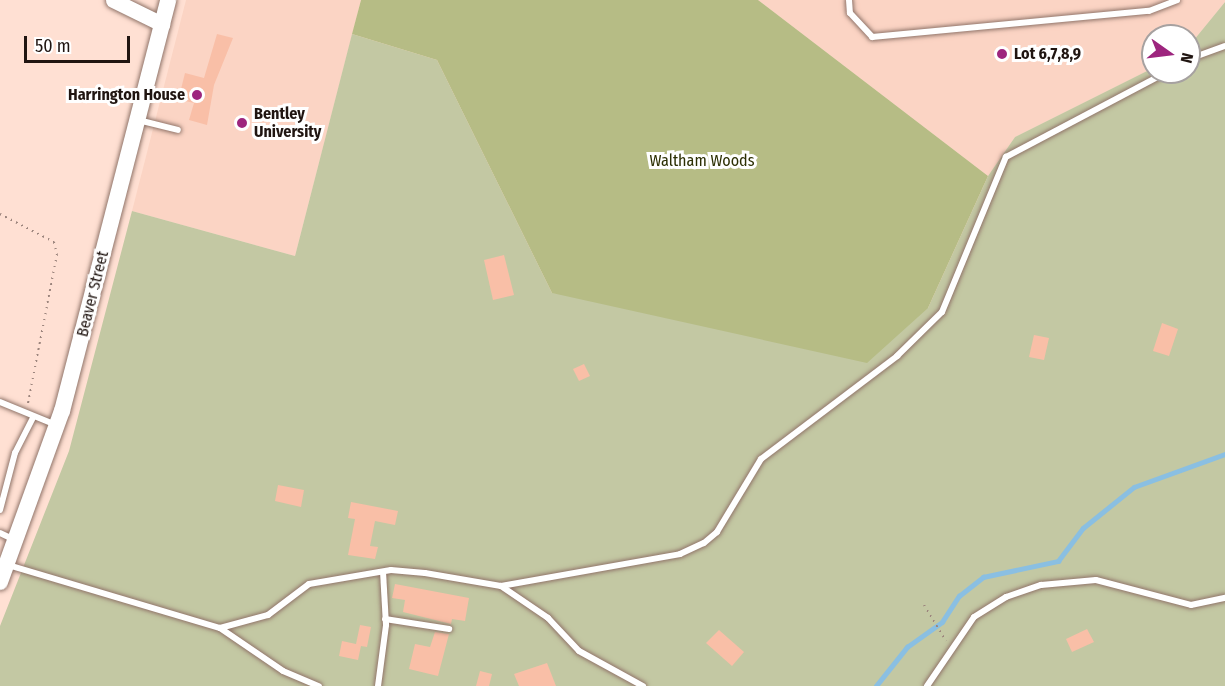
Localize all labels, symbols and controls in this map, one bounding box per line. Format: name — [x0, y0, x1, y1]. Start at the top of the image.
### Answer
scale bar — [27, 24, 134, 62]
north arrow — [1141, 24, 1201, 84]
text: 50 m — [35, 35, 71, 57]
place label: Lot 6,7,8,9 — [1014, 44, 1081, 64]
marker: Lot 6,7,8,9 — [995, 47, 1009, 61]
text: N — [1177, 51, 1197, 65]
place label: Harrington House — [68, 85, 185, 105]
marker: Harrington House — [190, 88, 204, 102]
place label: Bentley University — [254, 104, 321, 142]
marker: Bentley University — [235, 116, 249, 130]
park label: Waltham Woods — [649, 151, 755, 171]
street label: Beaver Street — [73, 249, 113, 339]

